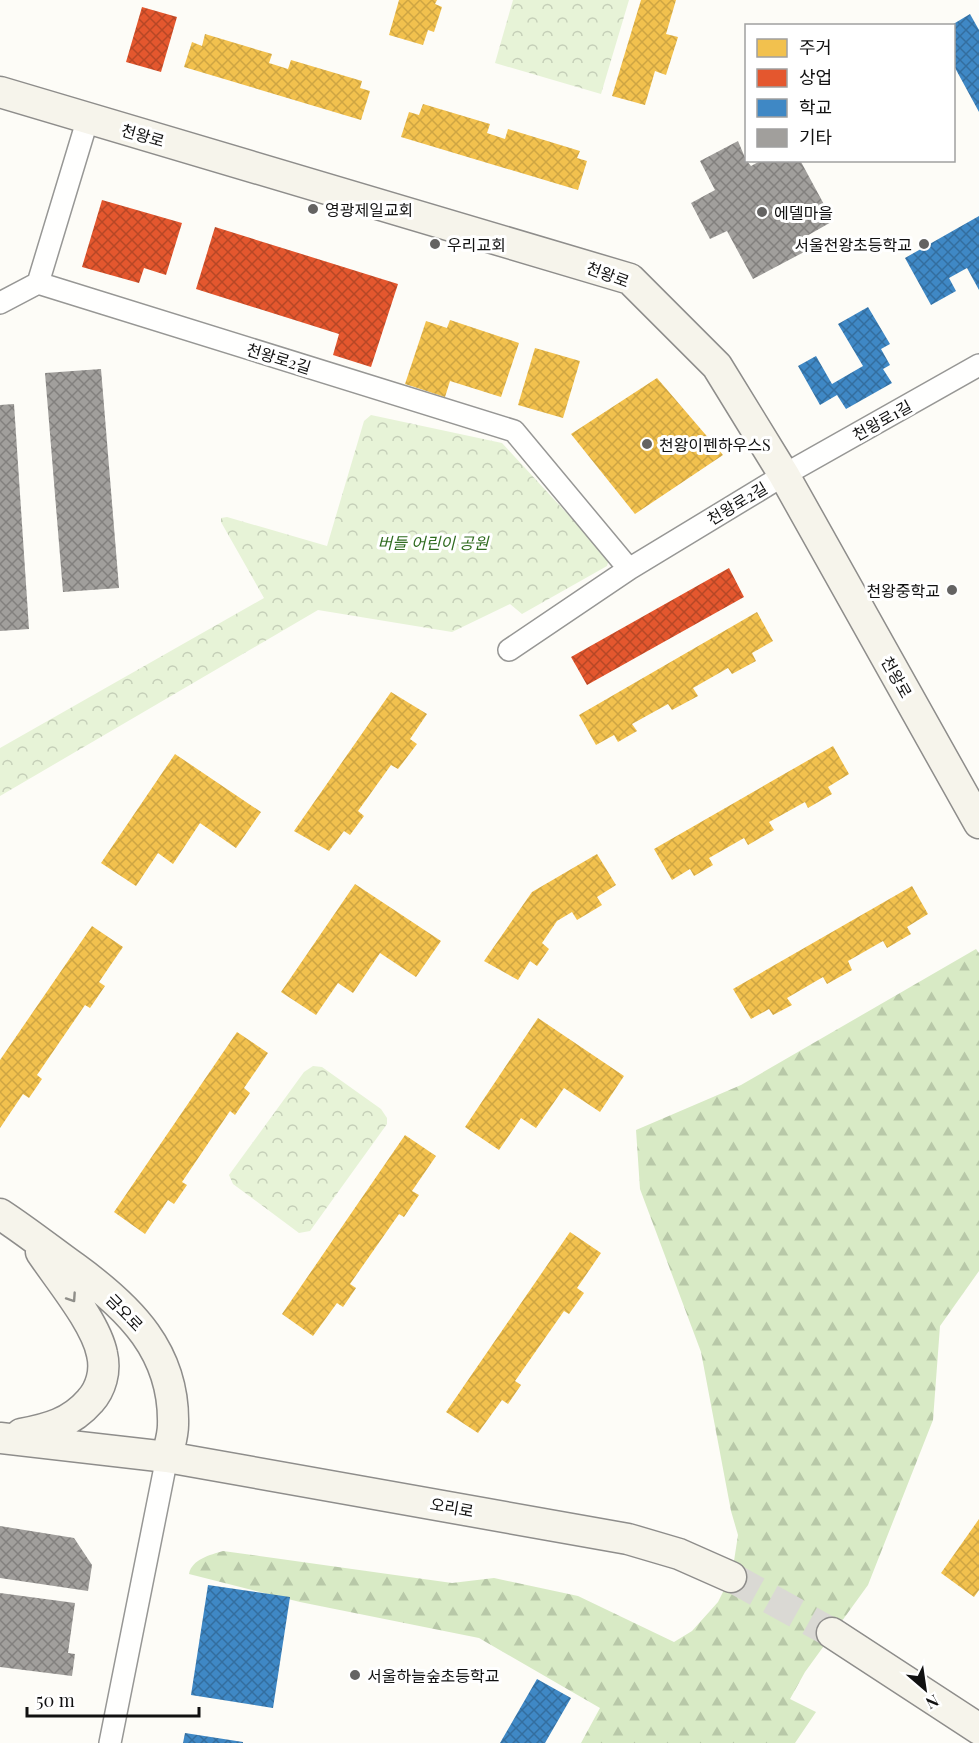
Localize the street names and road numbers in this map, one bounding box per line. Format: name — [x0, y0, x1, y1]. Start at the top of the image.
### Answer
street label: 천왕로 — [119, 119, 167, 151]
street label: 천왕로 — [584, 257, 633, 292]
street label: 천왕로2길 — [244, 338, 314, 378]
street label: 천왕로1길 — [849, 395, 915, 445]
street label: 천왕로2길 — [703, 477, 771, 529]
street label: 천왕로 — [877, 653, 917, 702]
street label: 금오로 — [102, 1289, 148, 1335]
street label: 오리로 — [428, 1493, 476, 1521]

